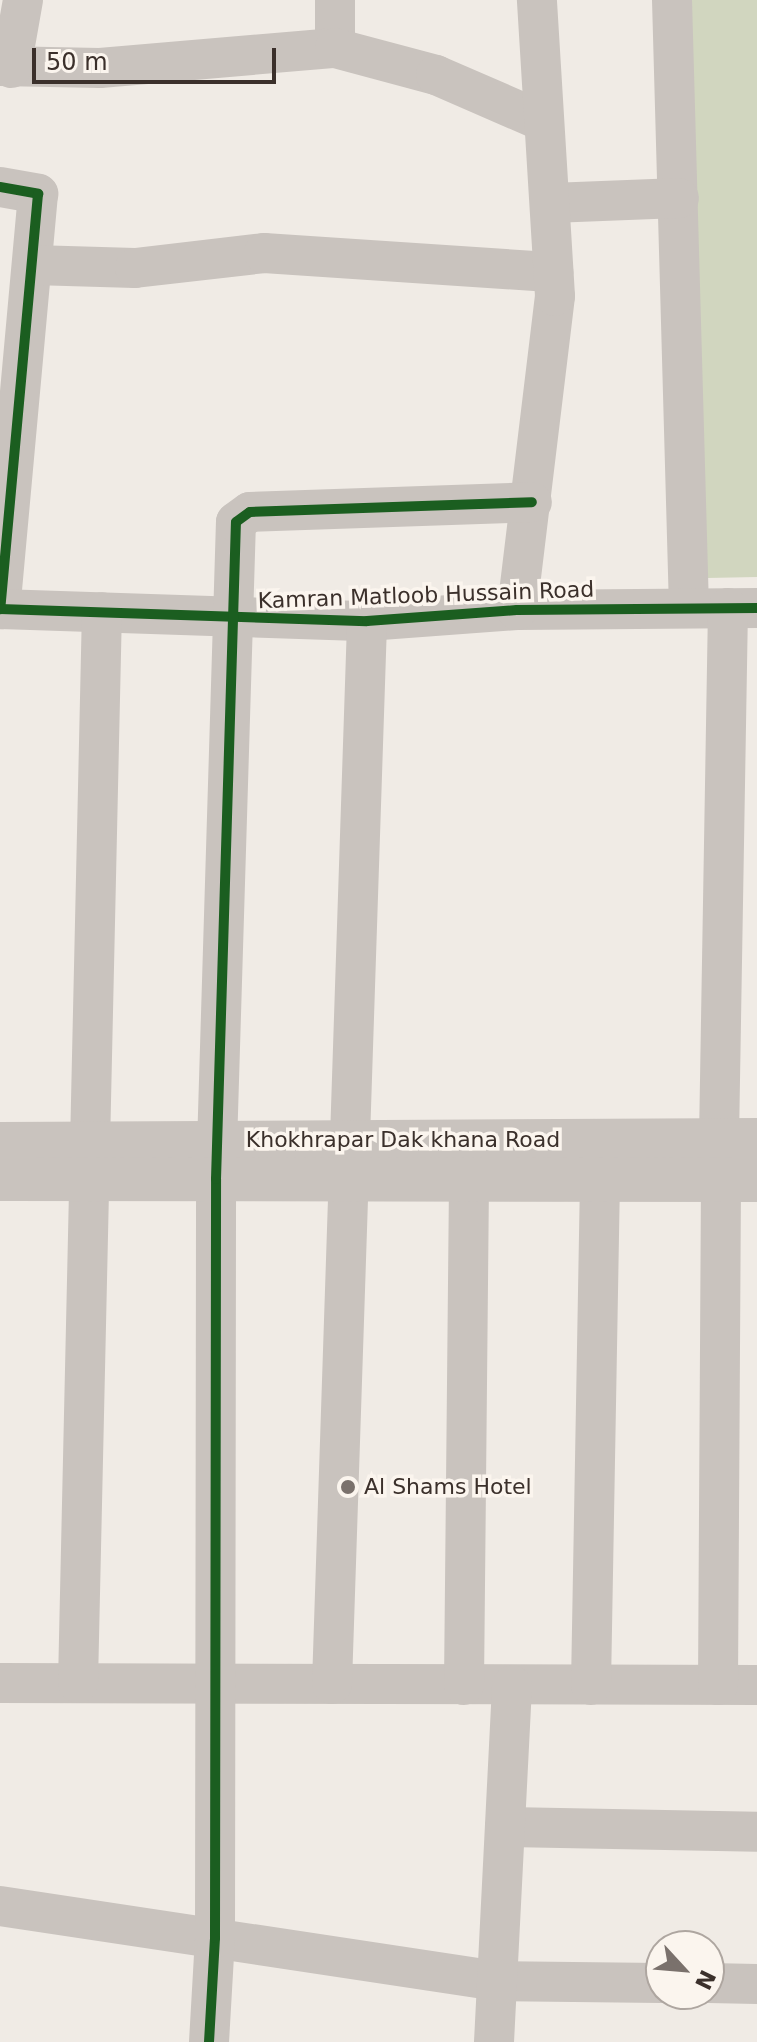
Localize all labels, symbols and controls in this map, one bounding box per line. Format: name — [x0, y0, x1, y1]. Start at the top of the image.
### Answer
scale bar — [36, 32, 280, 82]
text: 50 m — [46, 48, 108, 76]
street label: Kamran Matloob Hussain Road — [257, 576, 595, 614]
street label: Khokhrapar Dak khana Road — [246, 1127, 560, 1153]
place label: Al Shams Hotel — [364, 1474, 532, 1500]
marker: Al Shams Hotel — [339, 1478, 357, 1496]
north arrow — [645, 1930, 725, 2010]
text: N — [690, 1966, 720, 1994]

